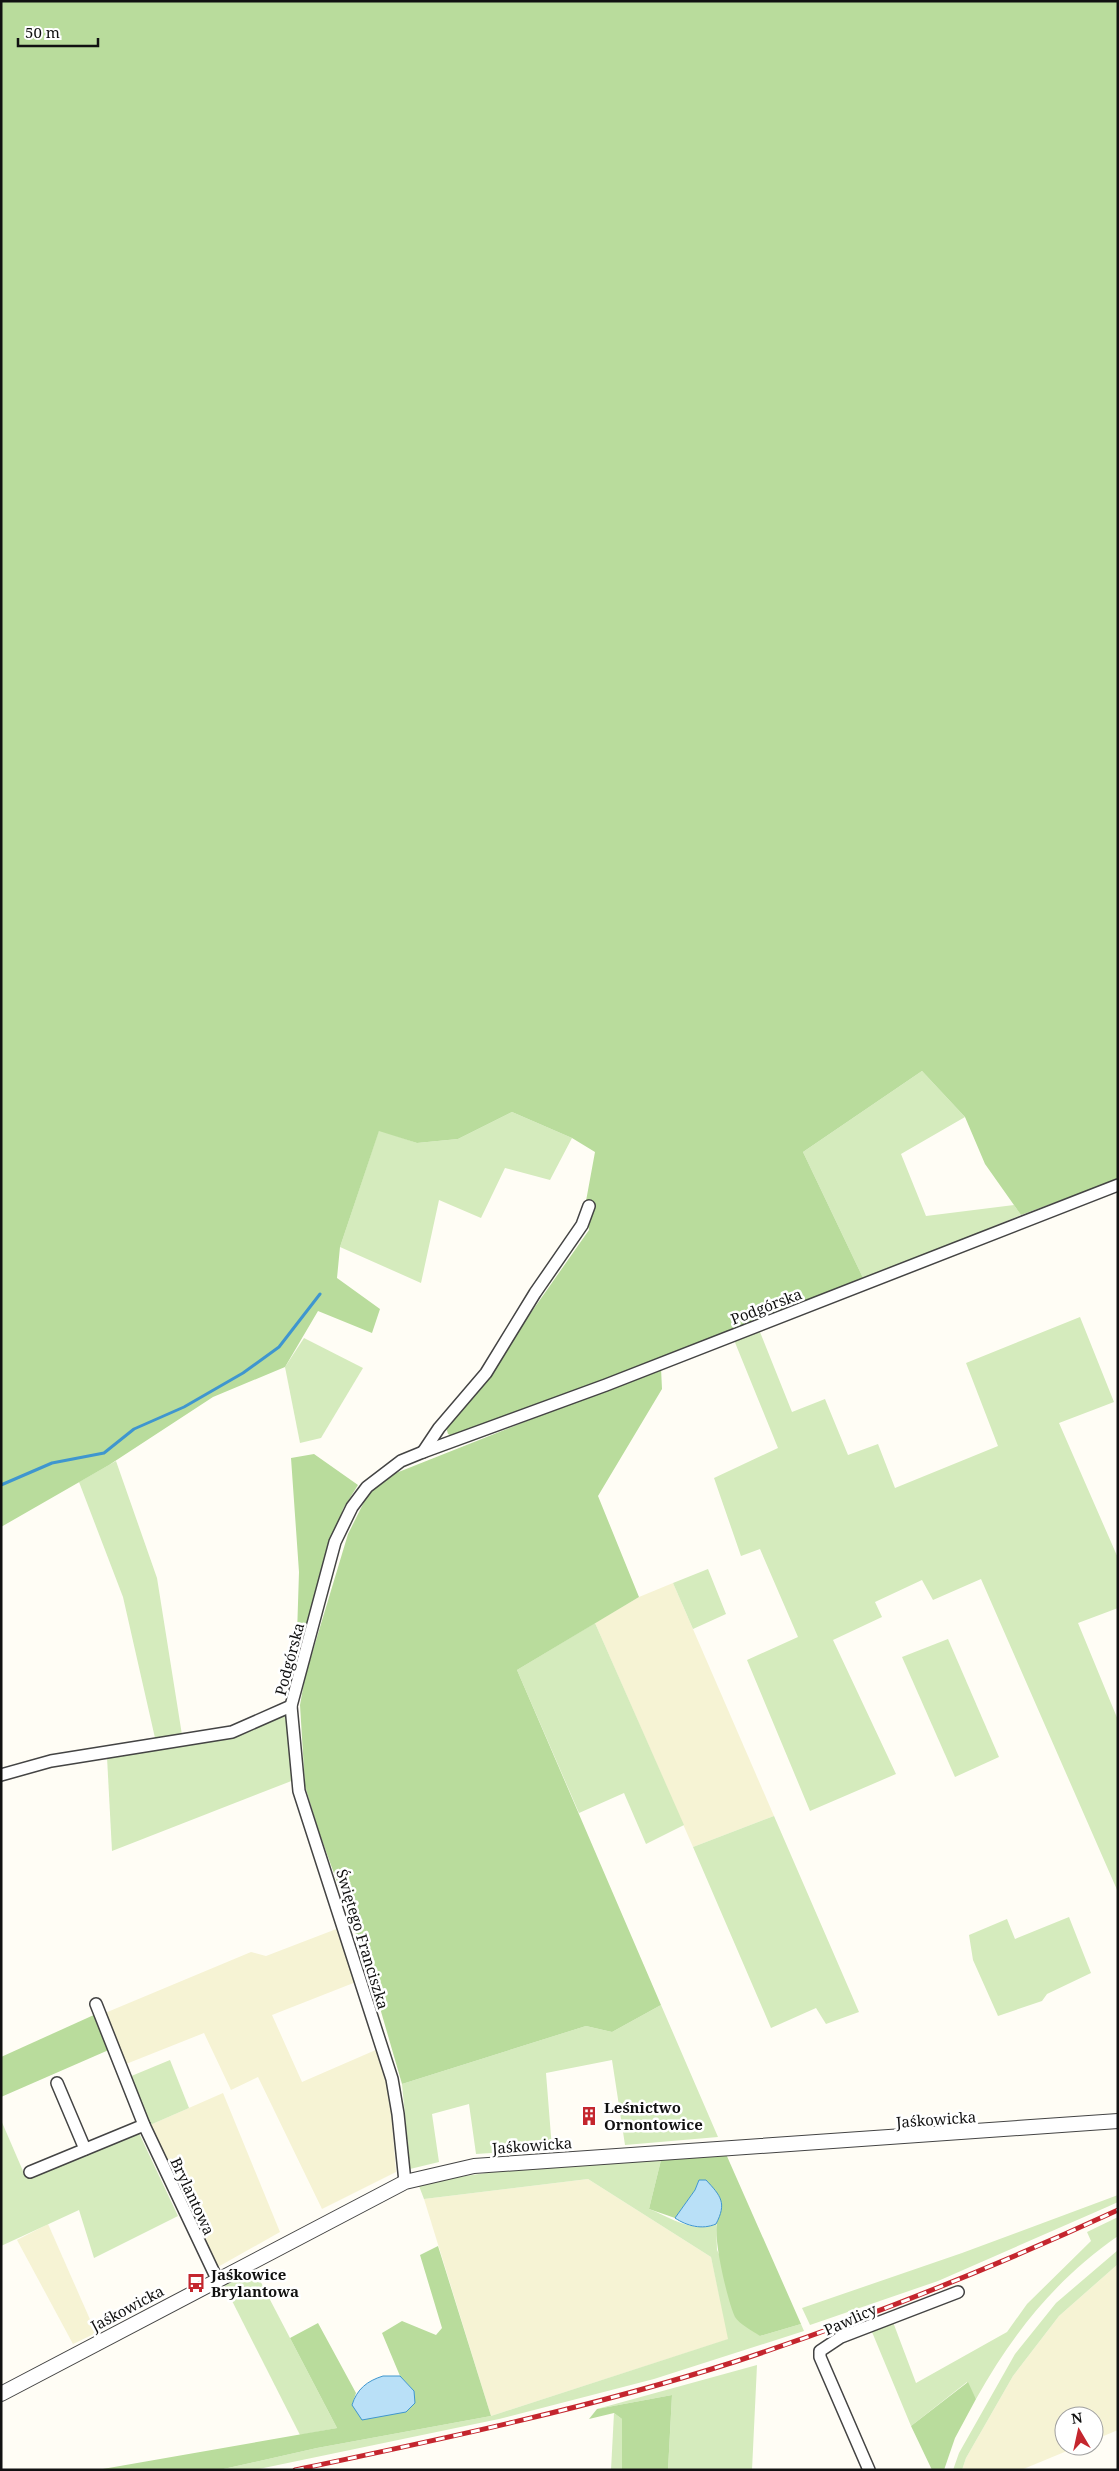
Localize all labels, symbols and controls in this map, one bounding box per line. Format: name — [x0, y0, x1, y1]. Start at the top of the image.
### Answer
scale bar — [18, 15, 98, 47]
text: 50 m — [25, 22, 60, 42]
street label: Podgórska — [728, 1283, 804, 1329]
street label: Podgórska — [270, 1620, 308, 1698]
street label: Świętego Franciszka — [332, 1867, 394, 2011]
place label: Leśnictwo Ornontowice — [604, 2097, 703, 2134]
building icon: Leśnictwo Ornontowice — [578, 2105, 600, 2127]
street label: Jaśkowicka — [894, 2106, 977, 2132]
street label: Jaśkowicka — [490, 2132, 573, 2158]
street label: Brylantowa — [166, 2154, 220, 2238]
place label: Jaśkowice Brylantowa — [210, 2264, 299, 2301]
bus stop icon: Jaśkowice Brylantowa — [185, 2272, 207, 2294]
street label: Jaśkowicka — [86, 2280, 167, 2336]
street label: Pawlicy — [820, 2298, 880, 2339]
north arrow — [1054, 2406, 1104, 2456]
text: N — [1070, 2407, 1084, 2428]

